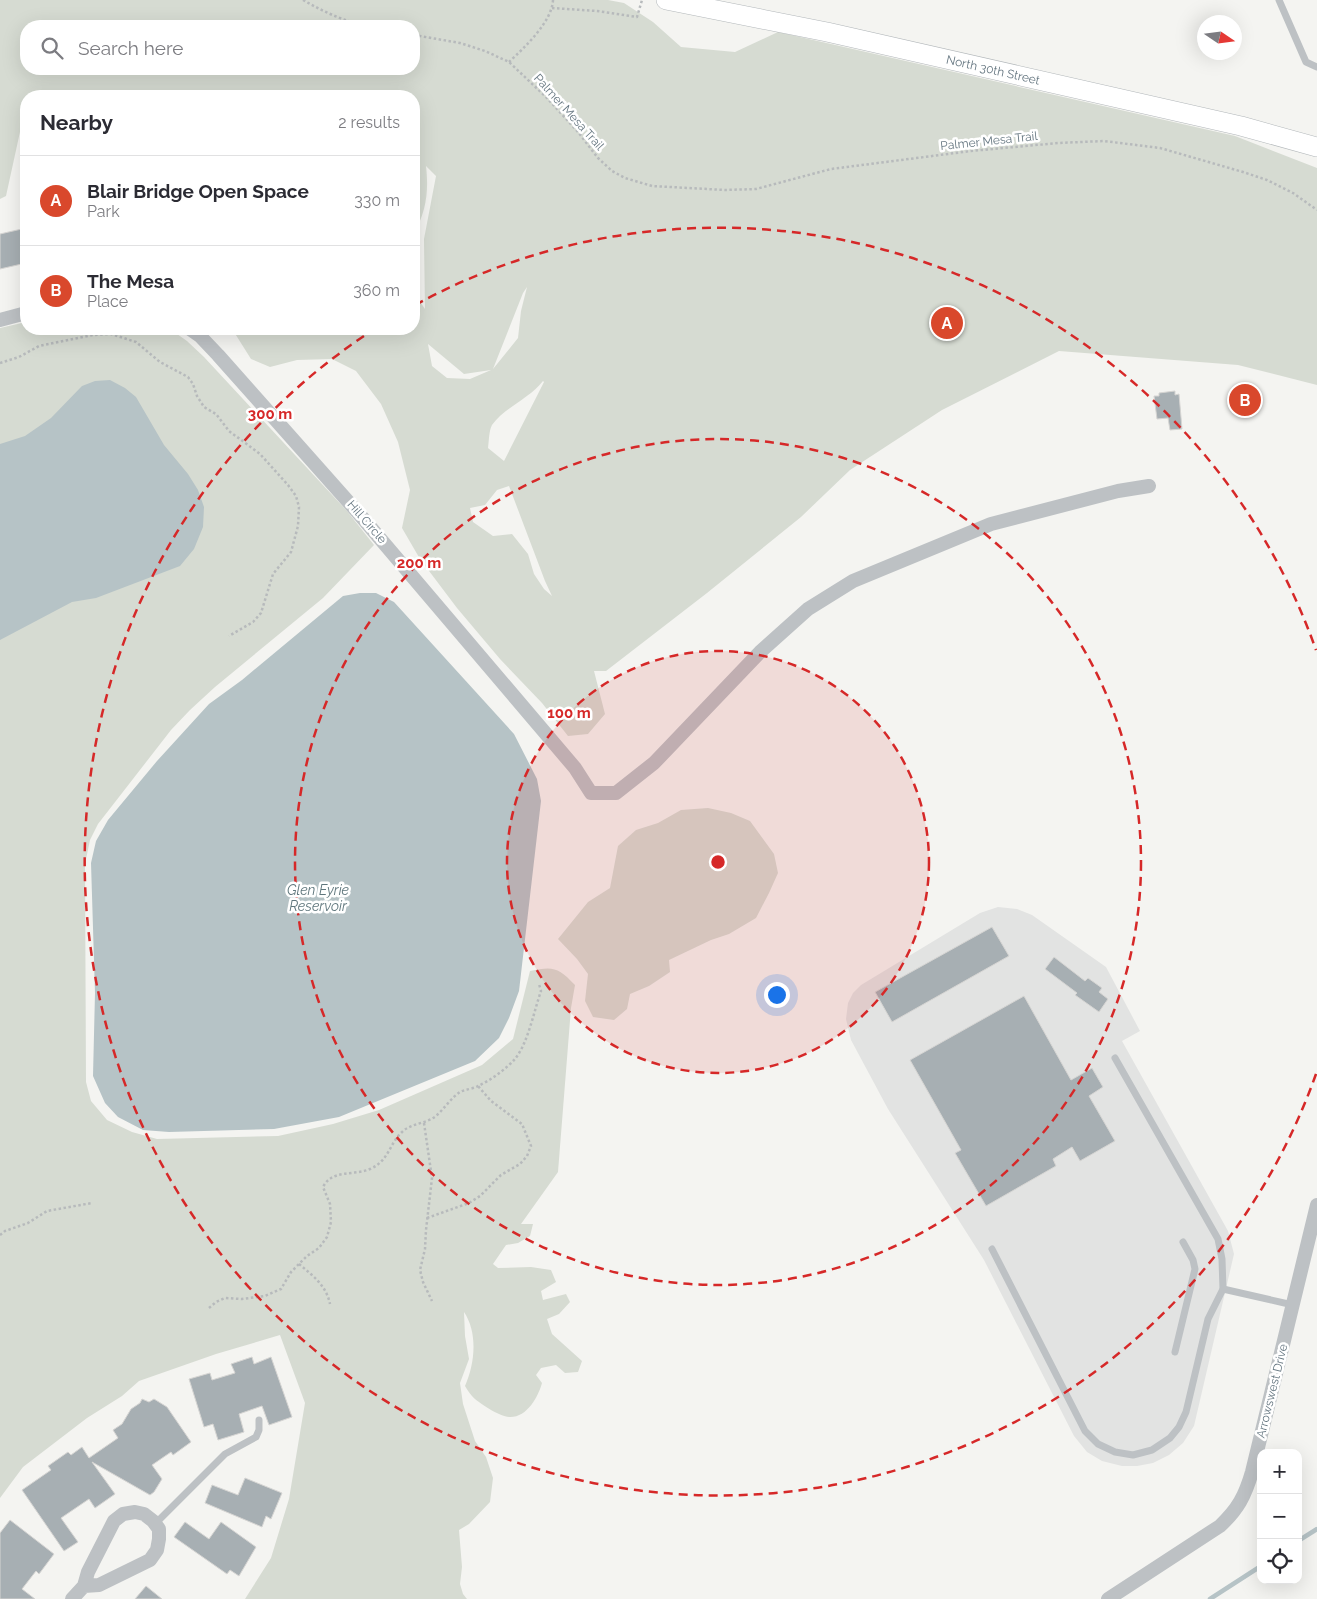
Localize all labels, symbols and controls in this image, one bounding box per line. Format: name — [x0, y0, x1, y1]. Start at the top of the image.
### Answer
north arrow — [1197, 15, 1242, 60]
search box — [20, 20, 420, 75]
icon: search — [38, 34, 66, 62]
text: Search here — [78, 37, 184, 59]
street label: North 30th Street — [945, 52, 1041, 88]
street label: Palmer Mesa Trail — [531, 71, 607, 154]
text: Nearby — [40, 110, 113, 135]
text: 2 results — [338, 113, 400, 132]
street label: Palmer Mesa Trail — [940, 129, 1039, 153]
text: Blair Bridge Open Space — [87, 180, 309, 202]
text: A — [51, 191, 61, 210]
text: 330 m — [354, 191, 400, 210]
text: Park — [87, 202, 120, 221]
text: The Mesa — [87, 270, 174, 292]
text: B — [51, 281, 61, 300]
text: 360 m — [353, 281, 400, 300]
text: Place — [87, 292, 128, 311]
pin: A — [931, 304, 963, 342]
pin: B — [1229, 381, 1261, 419]
text: 300 m — [248, 405, 292, 423]
street label: Hill Circle — [345, 498, 389, 546]
text: 200 m — [397, 554, 441, 572]
text: 100 m — [547, 704, 591, 722]
centre of rings — [709, 853, 727, 871]
water label: Glen Eyrie Reservoir — [287, 882, 350, 914]
your location — [764, 982, 790, 1008]
street label: Arrowswest Drive — [1254, 1342, 1290, 1440]
map controls — [1257, 1449, 1302, 1584]
button: + — [1257, 1449, 1302, 1494]
button: − — [1257, 1494, 1302, 1539]
button: locate — [1257, 1539, 1302, 1584]

